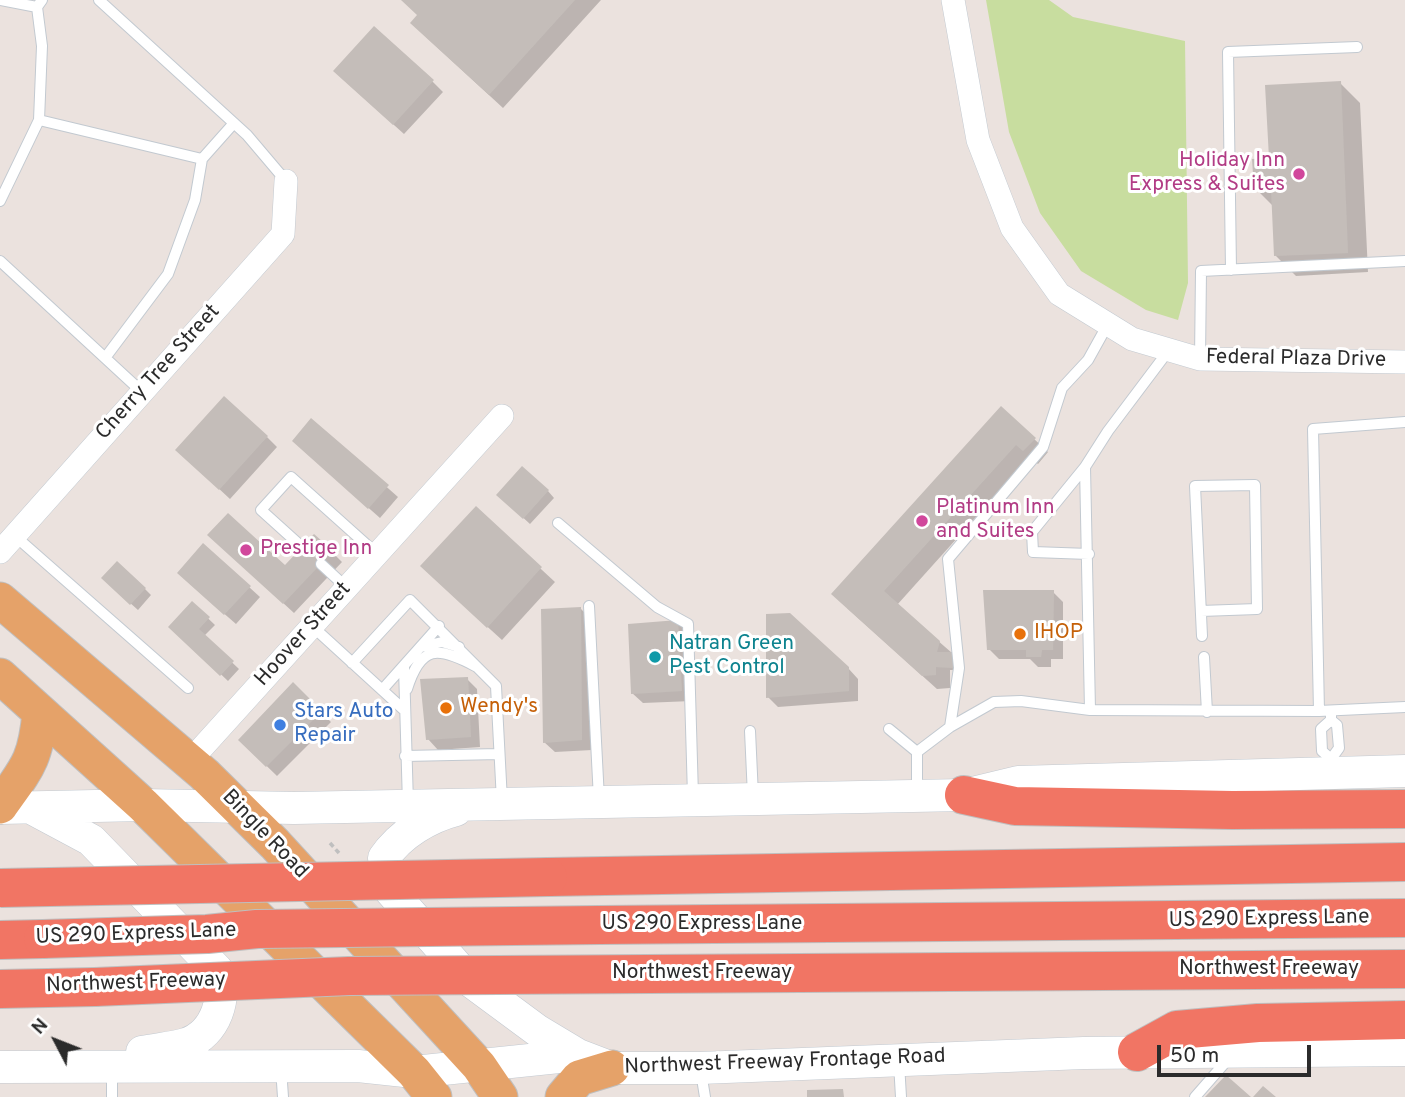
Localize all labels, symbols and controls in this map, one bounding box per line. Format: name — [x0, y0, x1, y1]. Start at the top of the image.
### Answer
place label: Holiday Inn Express & Suites — [1129, 149, 1285, 199]
marker: Holiday Inn Express & Suites — [1291, 166, 1307, 182]
street label: Cherry Tree Street — [92, 300, 226, 446]
street label: Federal Plaza Drive — [1206, 346, 1386, 374]
place label: Platinum Inn and Suites — [936, 496, 1055, 546]
marker: Platinum Inn and Suites — [914, 513, 930, 529]
place label: Prestige Inn — [260, 537, 372, 563]
marker: Prestige Inn — [238, 542, 254, 558]
street label: Hoover Street — [251, 578, 357, 692]
place label: IHOP — [1034, 621, 1083, 647]
marker: IHOP — [1012, 626, 1028, 642]
place label: Natran Green Pest Control — [669, 632, 794, 682]
marker: Natran Green Pest Control — [647, 649, 663, 665]
place label: Wendy's — [460, 695, 538, 721]
place label: Stars Auto Repair — [294, 700, 394, 750]
marker: Wendy's — [438, 700, 454, 716]
marker: Stars Auto Repair — [272, 717, 288, 733]
street label: Bingle Road — [216, 785, 312, 885]
street label: US 290 Express Lane — [1168, 906, 1370, 934]
street label: US 290 Express Lane — [602, 912, 802, 938]
street label: US 290 Express Lane — [35, 919, 237, 951]
street label: Northwest Freeway — [1179, 957, 1359, 983]
street label: Northwest Freeway — [612, 961, 792, 987]
street label: Northwest Freeway — [46, 968, 226, 1000]
north arrow — [21, 1006, 91, 1076]
text: N — [27, 1014, 54, 1040]
scale bar — [1160, 1030, 1314, 1074]
text: 50 m — [1170, 1043, 1219, 1070]
street label: Northwest Freeway Frontage Road — [624, 1045, 946, 1081]

